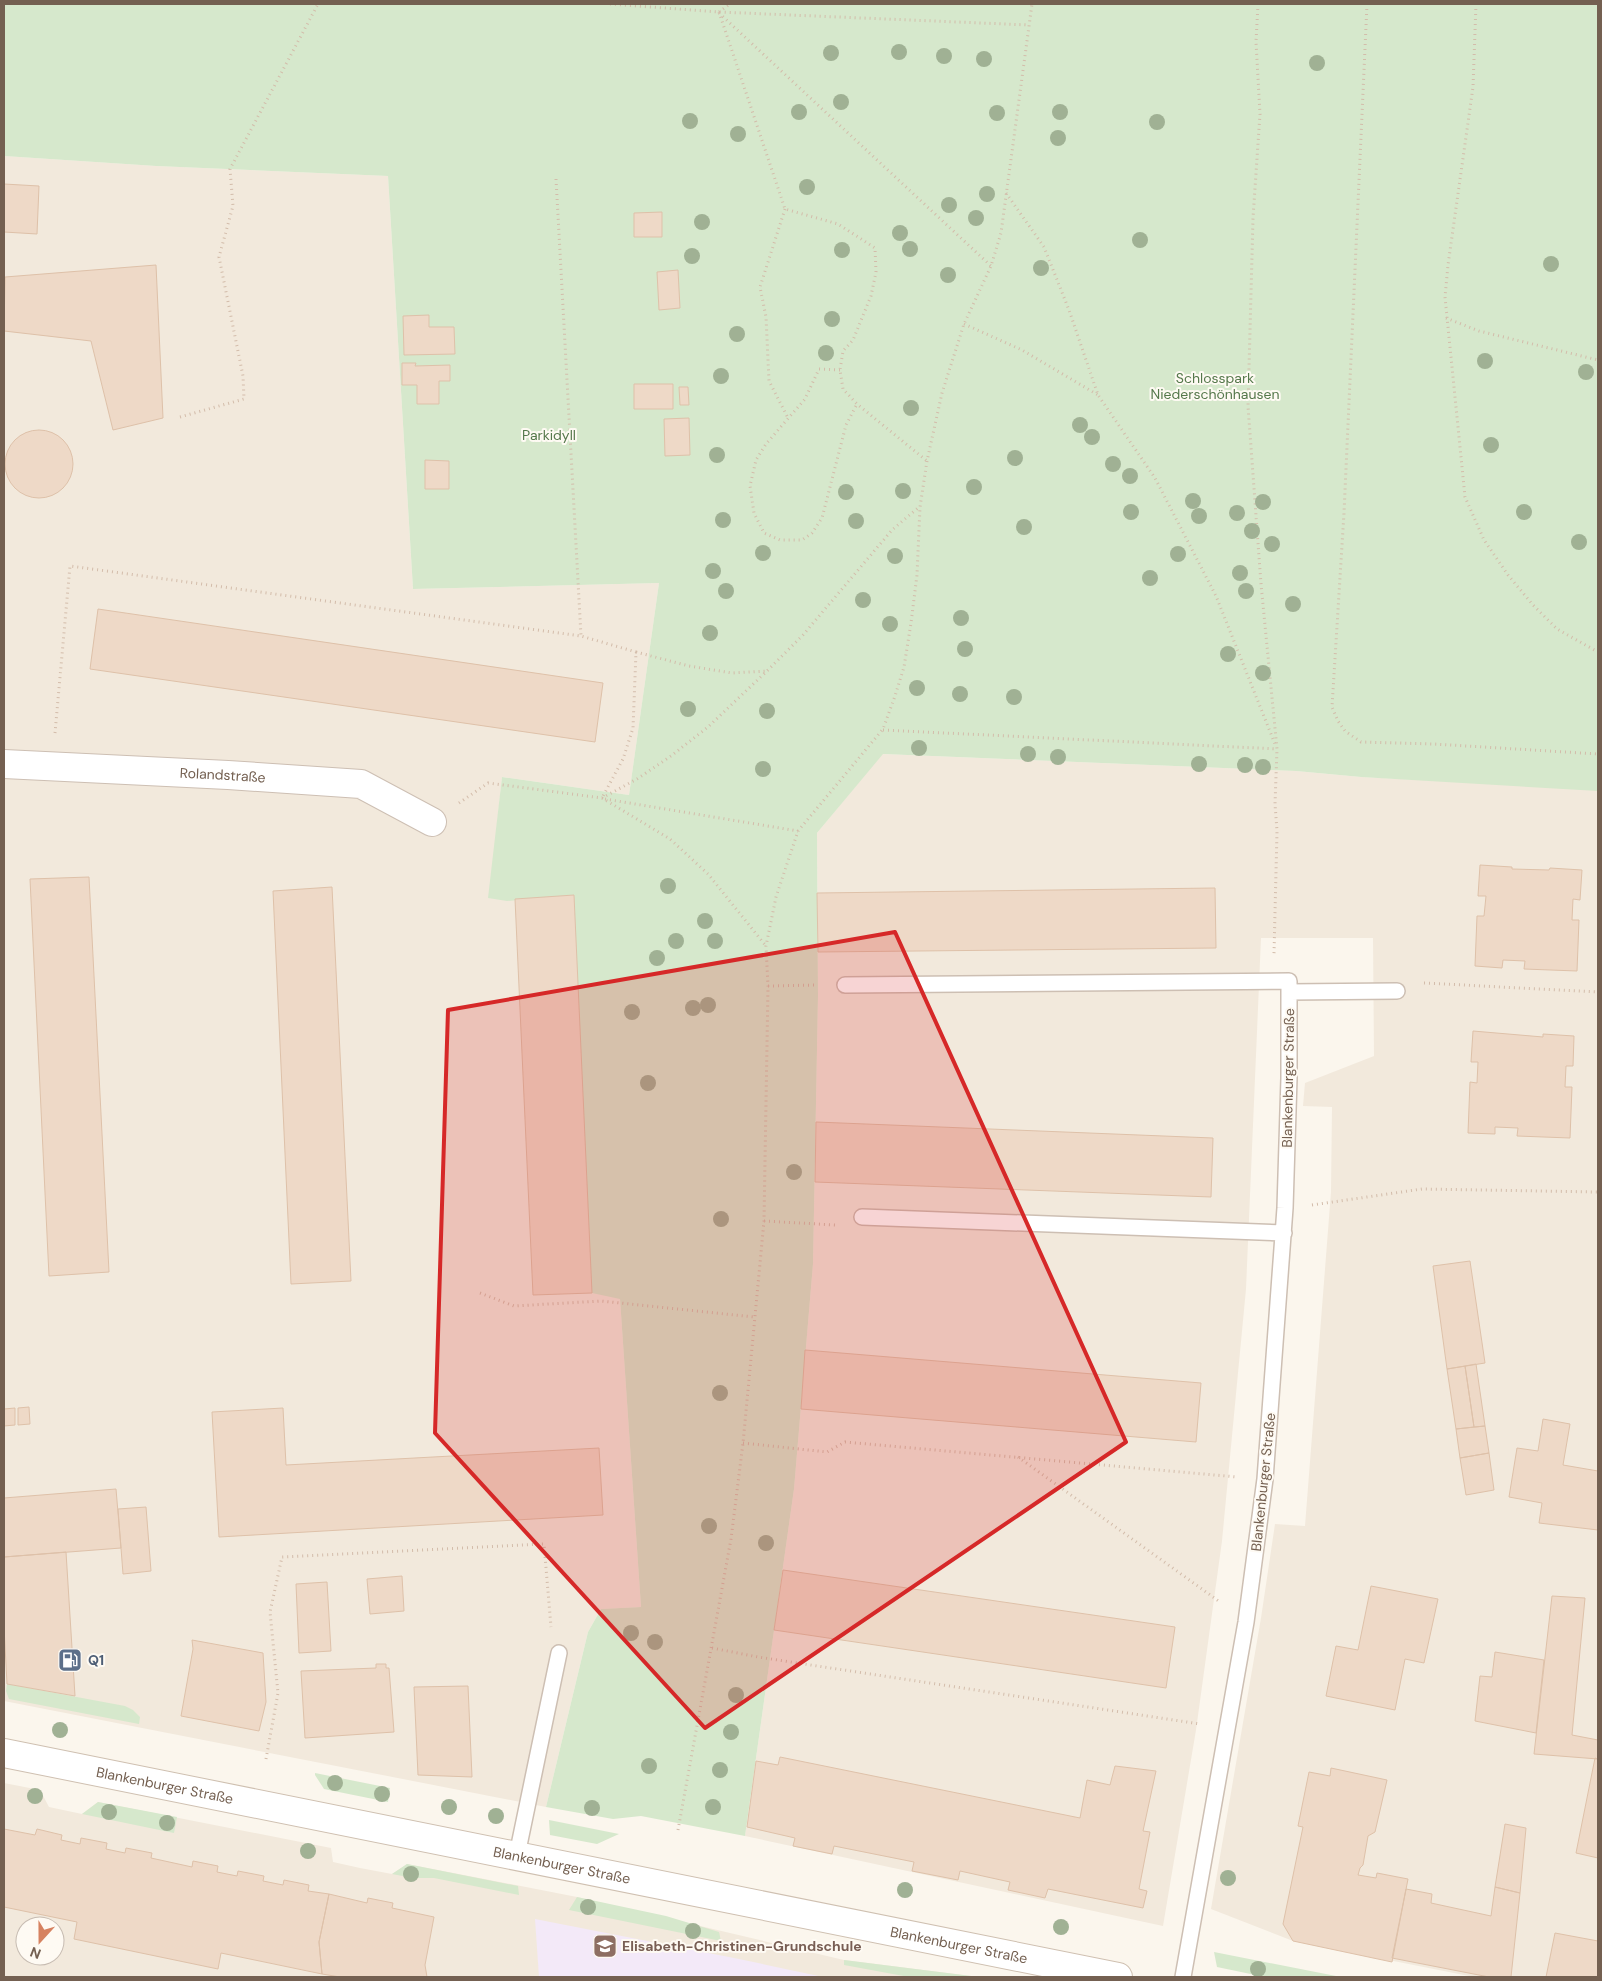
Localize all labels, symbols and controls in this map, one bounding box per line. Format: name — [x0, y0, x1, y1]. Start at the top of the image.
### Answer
park label: Schlosspark Niederschönhausen — [1150, 369, 1280, 403]
park label: Parkidyll — [522, 426, 576, 444]
street label: Rolandstraße — [179, 764, 266, 787]
street label: Blankenburger Straße — [1278, 1008, 1298, 1148]
street label: Blankenburger Straße — [1247, 1412, 1279, 1552]
fuel station icon: Q1 — [57, 1647, 83, 1673]
place label: Q1 — [88, 1651, 104, 1669]
street label: Blankenburger Straße — [95, 1763, 235, 1808]
street label: Blankenburger Straße — [492, 1843, 632, 1888]
north arrow — [15, 1916, 65, 1966]
street label: Blankenburger Straße — [889, 1922, 1029, 1968]
school or university icon: Elisabeth-Christinen-Grundschule — [592, 1933, 618, 1959]
place label: Elisabeth-Christinen-Grundschule — [622, 1937, 862, 1955]
text: N — [27, 1943, 43, 1963]

